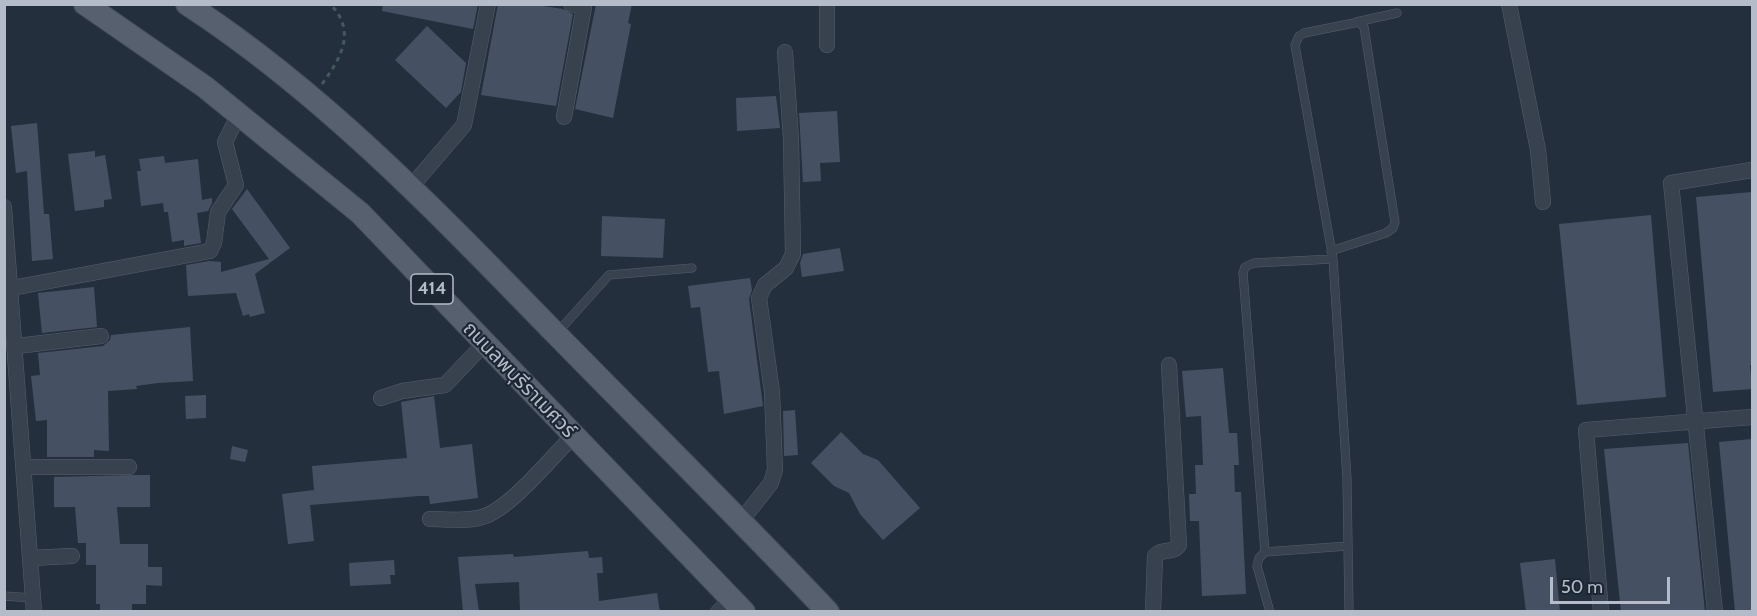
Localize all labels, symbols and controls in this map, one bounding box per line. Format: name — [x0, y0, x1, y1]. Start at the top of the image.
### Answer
road number: 414 — [411, 274, 453, 304]
street label: ถนนลพบุรีราเมศวร์ — [458, 317, 580, 443]
scale bar — [1553, 565, 1673, 603]
text: 50 m — [1561, 576, 1603, 598]

